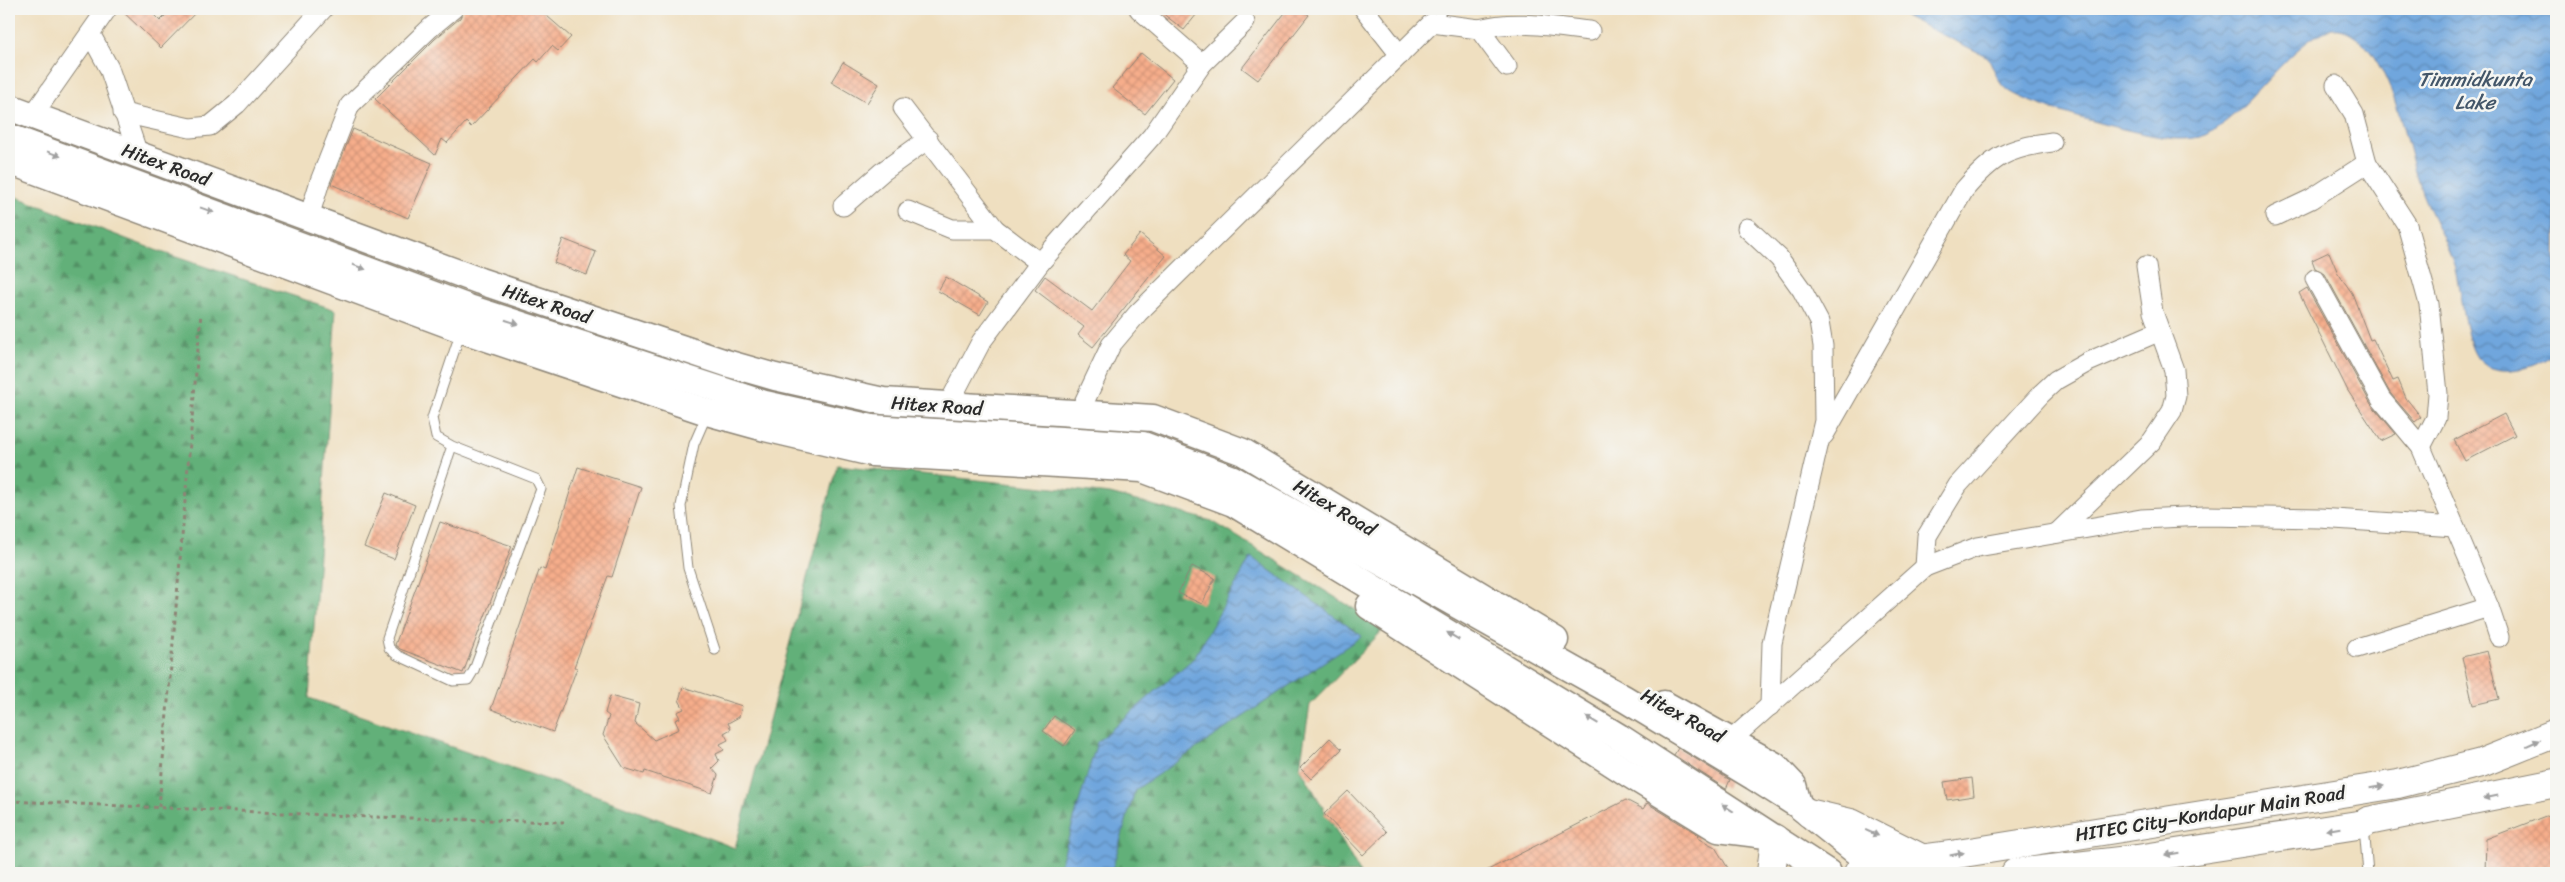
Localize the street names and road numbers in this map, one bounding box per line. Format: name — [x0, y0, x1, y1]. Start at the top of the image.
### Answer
street label: Hitex Road — [117, 133, 217, 196]
street label: Hitex Road — [498, 274, 598, 334]
street label: Hitex Road — [890, 386, 986, 425]
street label: Hitex Road — [1287, 470, 1384, 546]
street label: Hitex Road — [1635, 679, 1733, 753]
street label: HITEC City–Kondapur Main Road — [2073, 776, 2348, 851]

